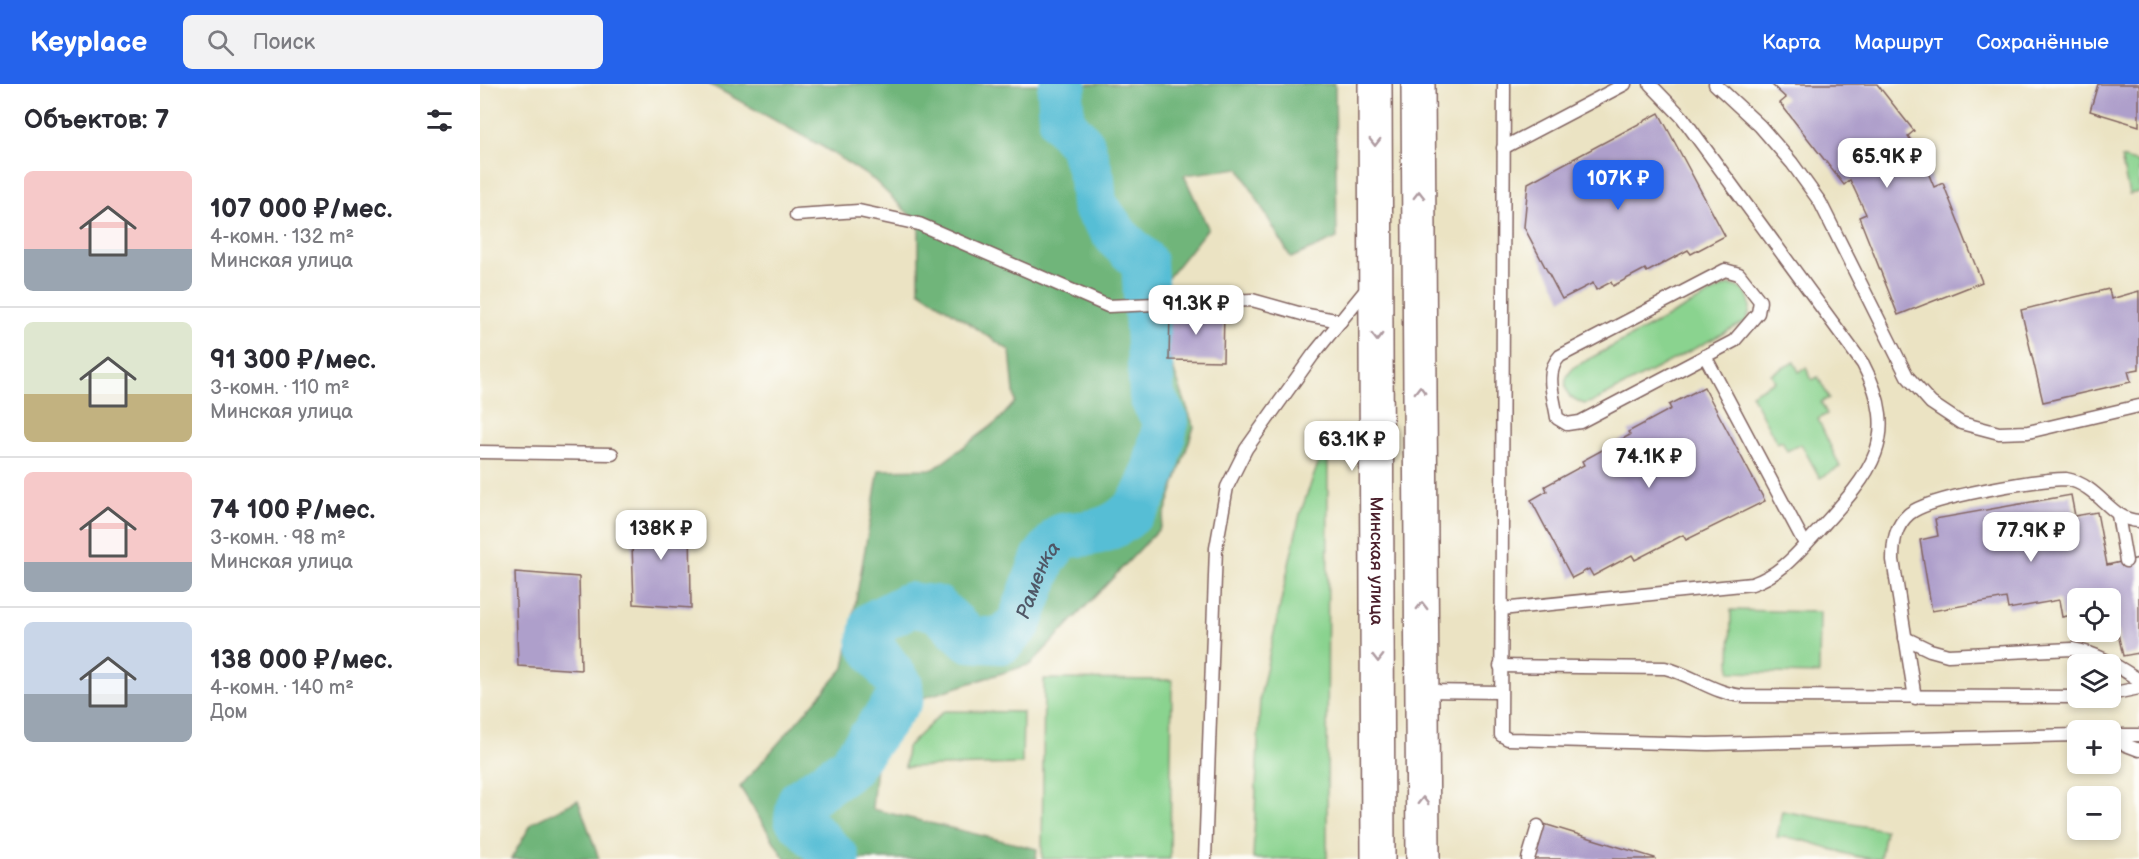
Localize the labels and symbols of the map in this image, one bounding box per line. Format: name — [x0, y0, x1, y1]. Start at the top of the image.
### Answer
one-way arrow — [1369, 138, 1381, 147]
pin: 65.9K ₽ — [1832, 138, 1942, 189]
pin: 107K ₽ — [1569, 160, 1667, 211]
one-way arrow — [1413, 190, 1425, 199]
pin: 91.3K ₽ — [1141, 285, 1251, 336]
one-way arrow — [1371, 333, 1383, 342]
one-way arrow — [1414, 385, 1427, 394]
pin: 63.1K ₽ — [1297, 421, 1407, 472]
pin: 74.1K ₽ — [1594, 438, 1704, 489]
street label: Минская улица — [1366, 497, 1387, 626]
pin: 138K ₽ — [612, 510, 710, 561]
pin: 77.9K ₽ — [1976, 512, 2086, 563]
water label: Раменка — [1011, 537, 1066, 623]
one-way arrow — [1416, 601, 1428, 610]
one-way arrow — [1372, 654, 1384, 663]
one-way arrow — [1417, 796, 1429, 805]

